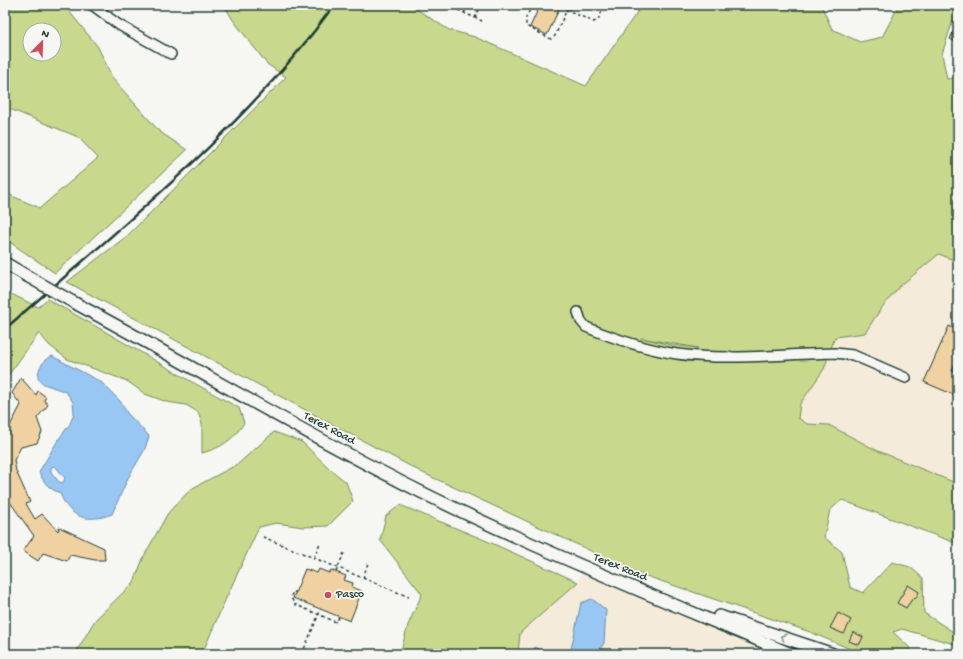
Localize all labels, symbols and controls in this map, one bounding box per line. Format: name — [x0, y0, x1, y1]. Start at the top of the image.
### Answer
north arrow — [22, 22, 62, 62]
text: N — [39, 28, 51, 42]
street label: Terex Road — [300, 409, 358, 449]
street label: Terex Road — [590, 551, 650, 585]
place label: Pasco — [335, 588, 364, 602]
marker: Pasco — [323, 590, 333, 600]
one-way arrow — [780, 633, 787, 642]

